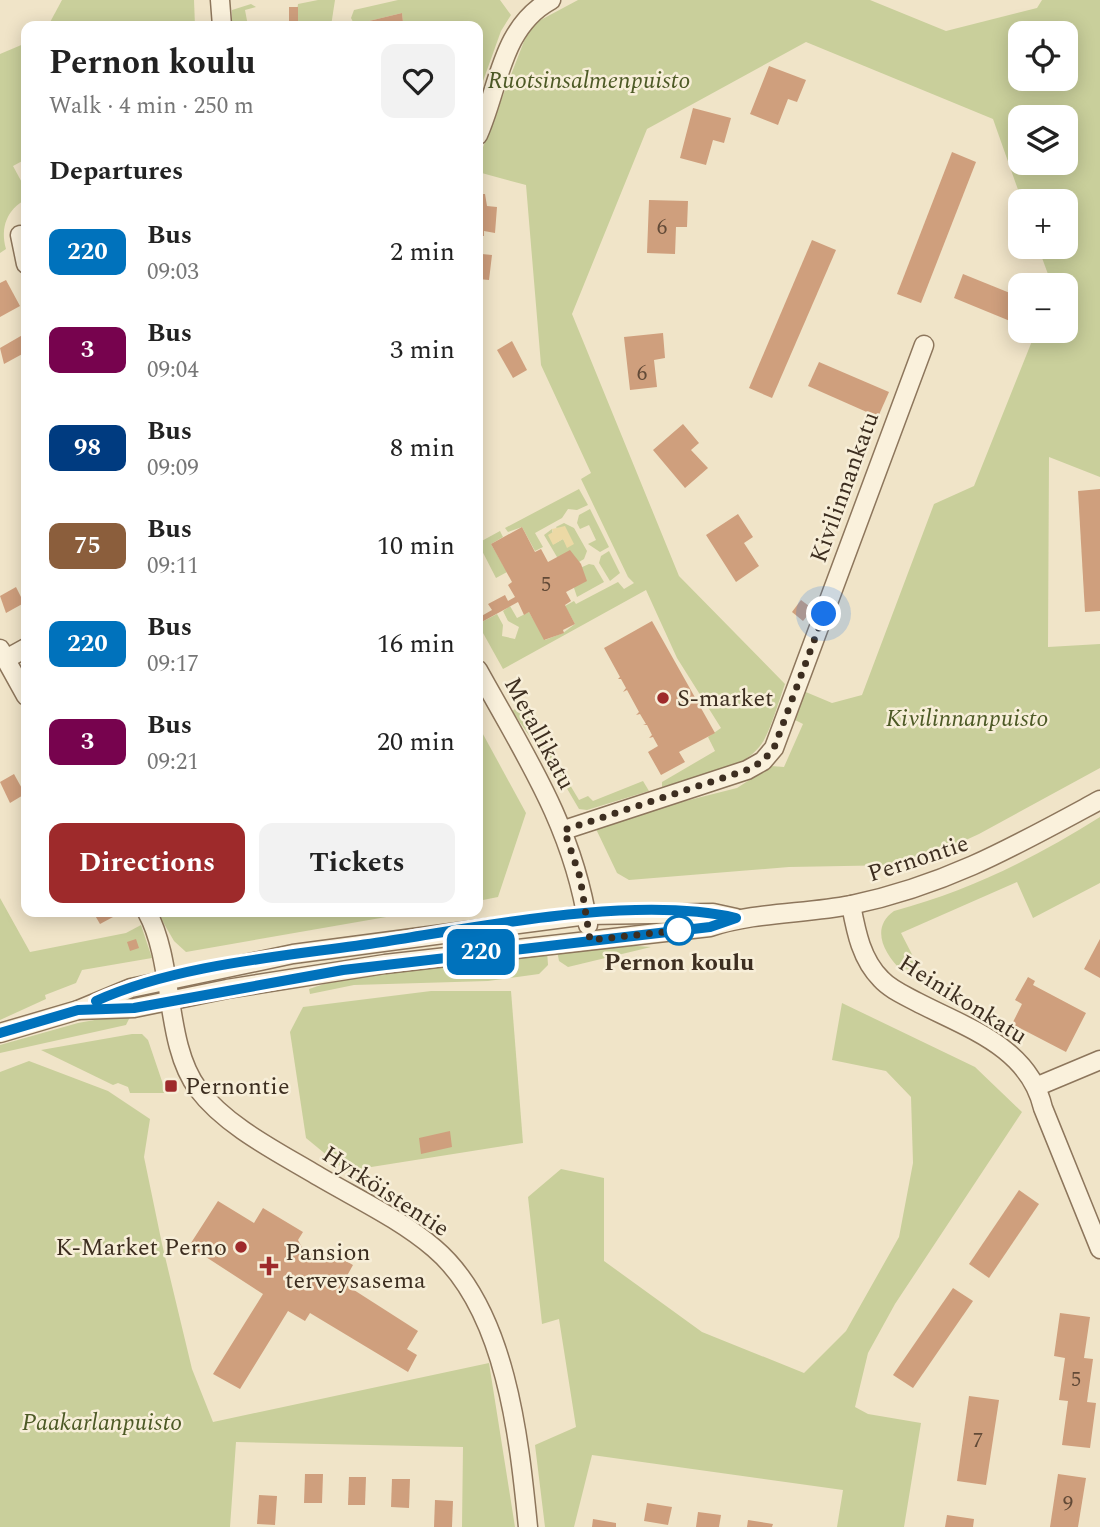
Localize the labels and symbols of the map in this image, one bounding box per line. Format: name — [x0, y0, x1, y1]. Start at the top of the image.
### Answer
park label: Ruotsinsalmenpuisto — [488, 63, 690, 99]
house number: 6 — [657, 212, 667, 244]
house number: 6 — [637, 358, 647, 390]
street label: Kivilinnankatu — [801, 407, 889, 568]
house number: 5 — [541, 569, 551, 601]
your location — [806, 596, 841, 631]
street label: Metallikatu — [494, 671, 584, 796]
place label: S-market — [677, 681, 774, 717]
marker: S-market — [655, 690, 671, 706]
park label: Kivilinnanpuisto — [886, 701, 1048, 737]
street label: Pernontie — [863, 826, 974, 892]
marker: Pernon koulu — [664, 915, 694, 945]
line badge: 220 — [441, 929, 521, 975]
place label: Pernon koulu — [604, 945, 754, 981]
street label: Heinikonkatu — [891, 946, 1034, 1054]
place label: Pernontie — [185, 1069, 290, 1105]
marker: Pernontie — [163, 1078, 179, 1094]
street label: Hyrköistentie — [315, 1137, 456, 1247]
place label: K-Market Perno — [55, 1230, 227, 1266]
place label: Pansion terveysasema — [285, 1235, 426, 1299]
marker: K-Market Perno — [233, 1239, 249, 1255]
marker: Pansion terveysasema — [259, 1256, 279, 1276]
house number: 5 — [1071, 1364, 1081, 1396]
park label: Paakarlanpuisto — [22, 1405, 182, 1441]
house number: 7 — [973, 1425, 983, 1457]
house number: 9 — [1063, 1488, 1073, 1520]

